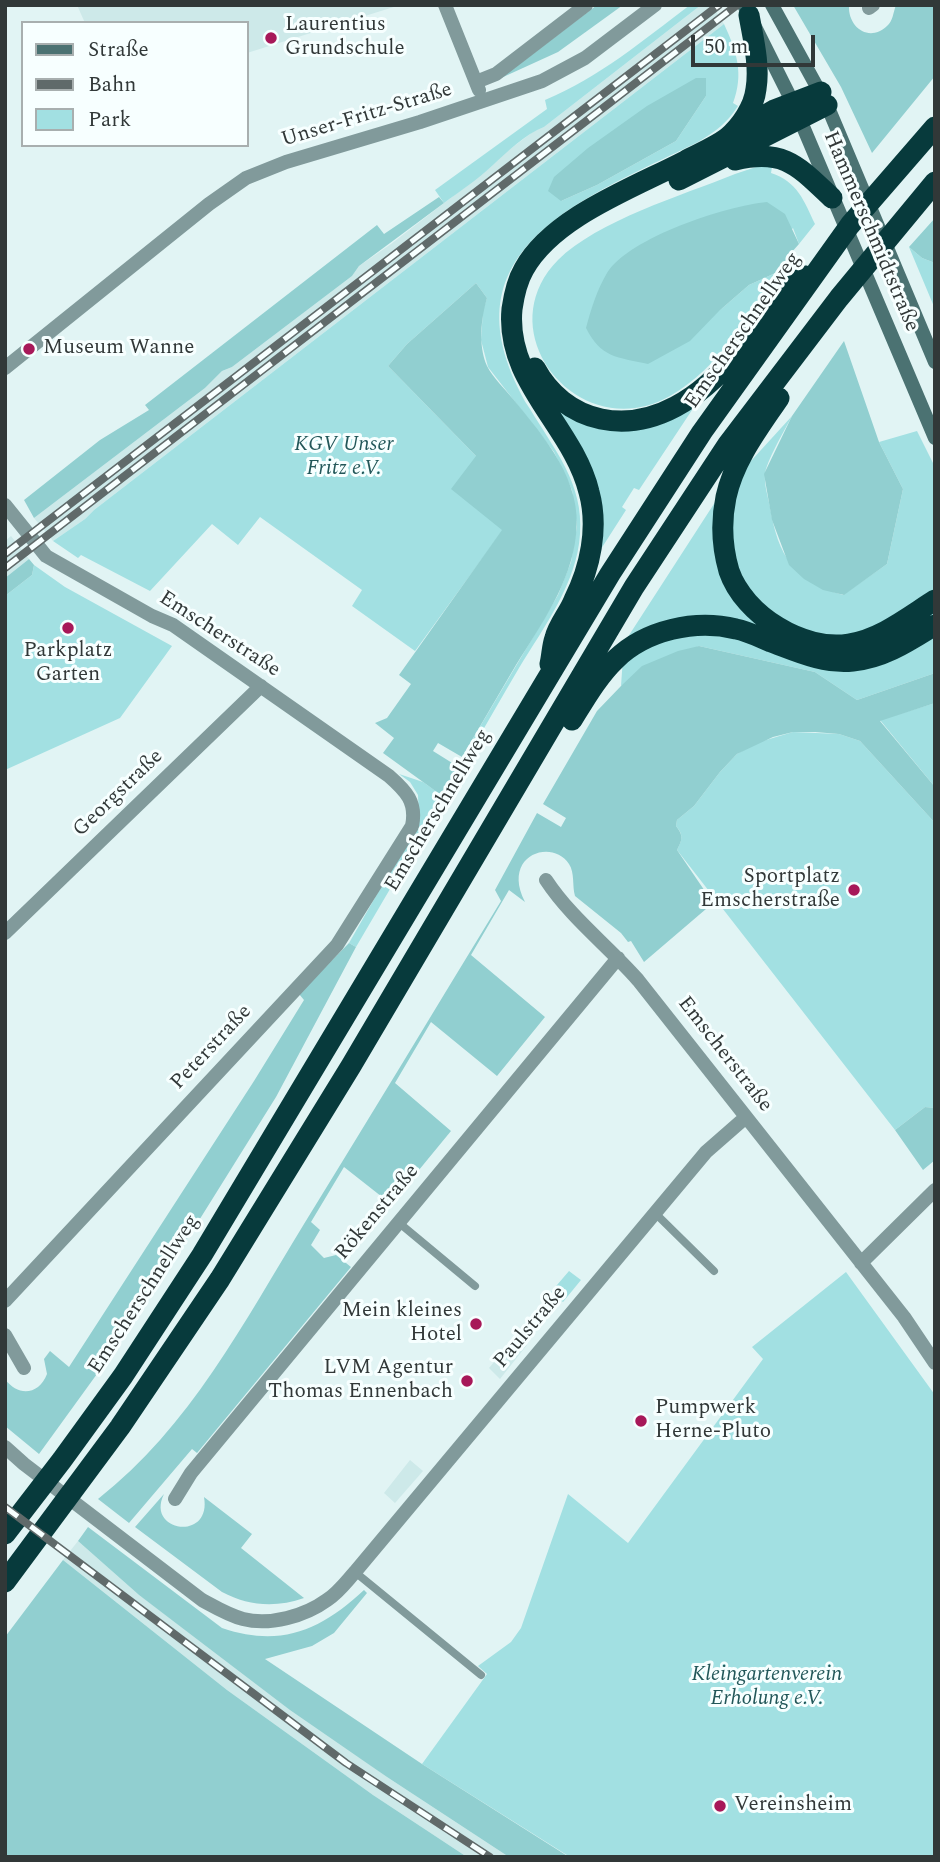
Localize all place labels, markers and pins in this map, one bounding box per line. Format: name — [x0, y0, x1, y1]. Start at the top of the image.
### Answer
place label: Laurentius Grundschule — [285, 13, 405, 63]
marker: Laurentius Grundschule — [263, 30, 279, 46]
place label: Museum Wanne — [43, 336, 194, 362]
marker: Museum Wanne — [21, 341, 37, 357]
marker: Parkplatz Garten — [60, 620, 76, 636]
place label: Parkplatz Garten — [23, 639, 113, 689]
place label: Sportplatz Emscherstraße — [700, 865, 840, 915]
marker: Sportplatz Emscherstraße — [846, 882, 862, 898]
place label: Mein kleines Hotel — [342, 1299, 462, 1349]
marker: Mein kleines Hotel — [468, 1316, 484, 1332]
place label: LVM Agentur Thomas Ennenbach — [268, 1356, 453, 1406]
marker: LVM Agentur Thomas Ennenbach — [459, 1373, 475, 1389]
place label: Pumpwerk Herne-Pluto — [655, 1396, 771, 1446]
marker: Pumpwerk Herne-Pluto — [633, 1413, 649, 1429]
place label: Vereinsheim — [734, 1793, 852, 1819]
marker: Vereinsheim — [712, 1798, 728, 1814]

